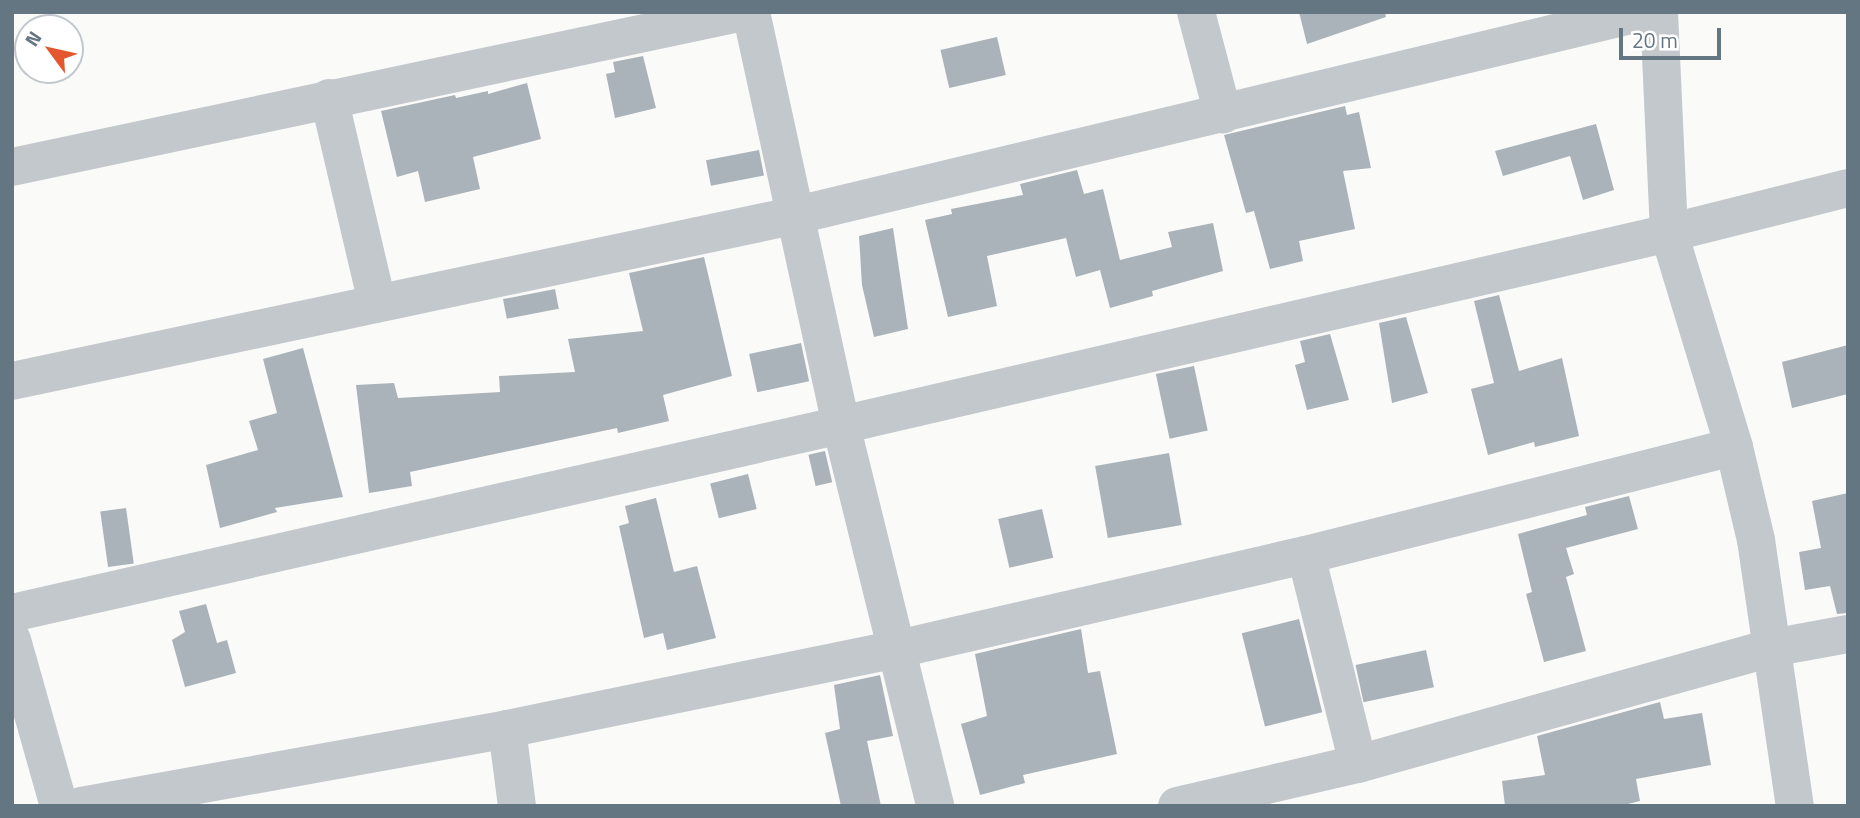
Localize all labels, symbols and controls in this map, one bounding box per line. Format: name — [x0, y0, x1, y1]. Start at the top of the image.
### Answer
north arrow — [14, 14, 84, 84]
scale bar — [1622, 14, 1724, 58]
text: 20 m — [1632, 24, 1678, 56]
text: N — [17, 25, 48, 52]

